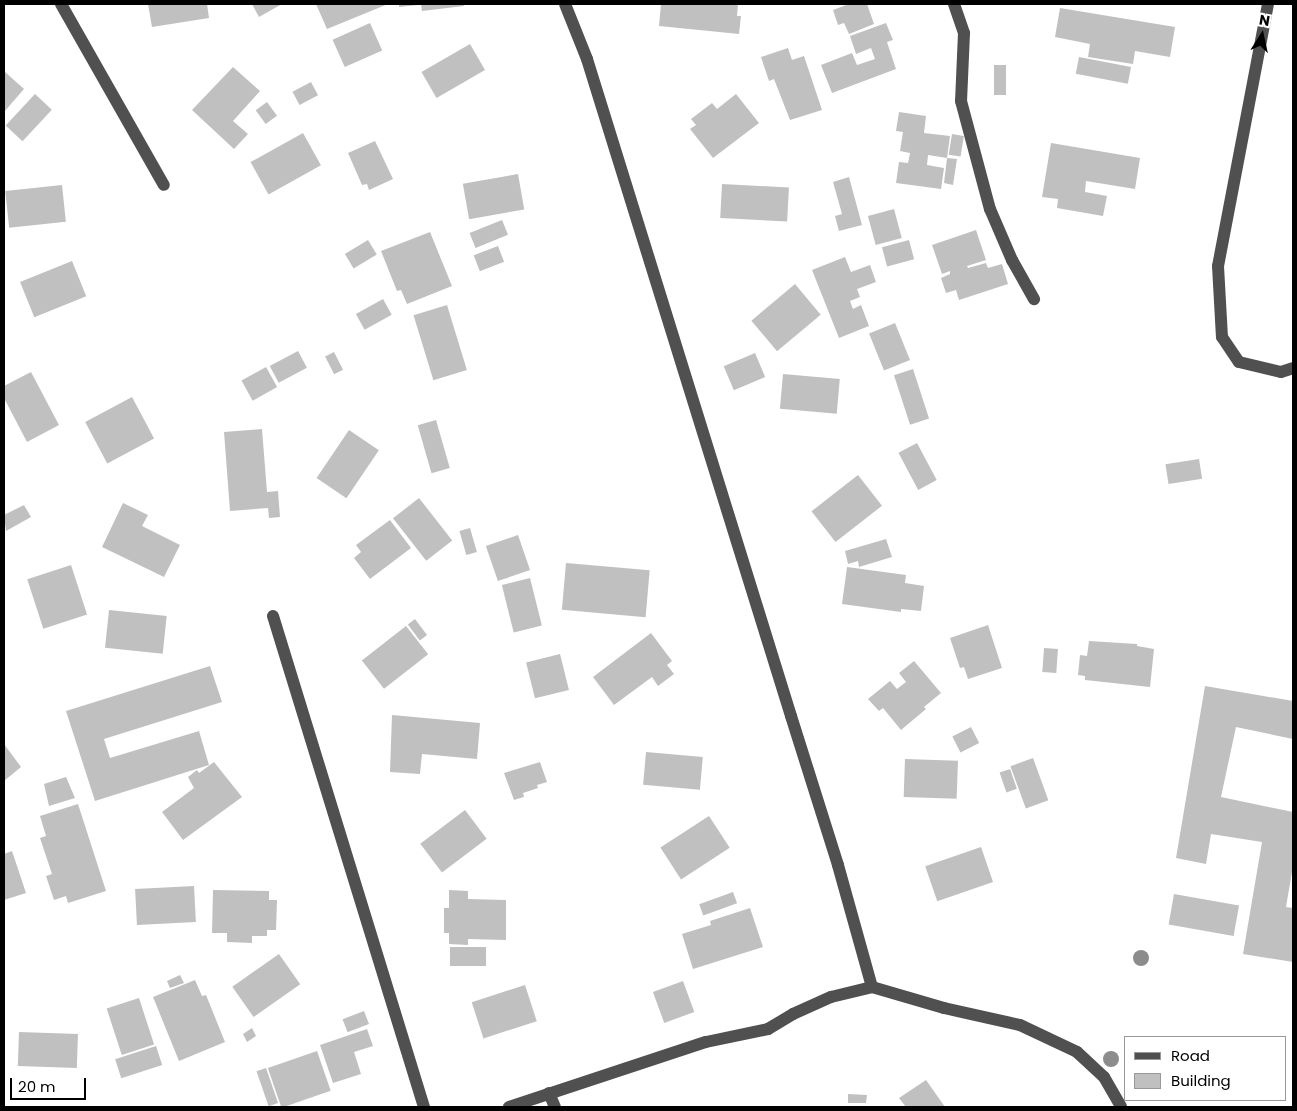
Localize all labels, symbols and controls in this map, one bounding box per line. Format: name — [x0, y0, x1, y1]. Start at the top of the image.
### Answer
text: N — [1258, 9, 1272, 31]
north arrow — [1237, 10, 1287, 60]
legend — [1124, 1036, 1287, 1101]
text: Road — [1171, 1045, 1210, 1066]
scale bar — [12, 1068, 89, 1100]
text: Building — [1171, 1070, 1231, 1091]
text: 20 m — [18, 1076, 56, 1097]

